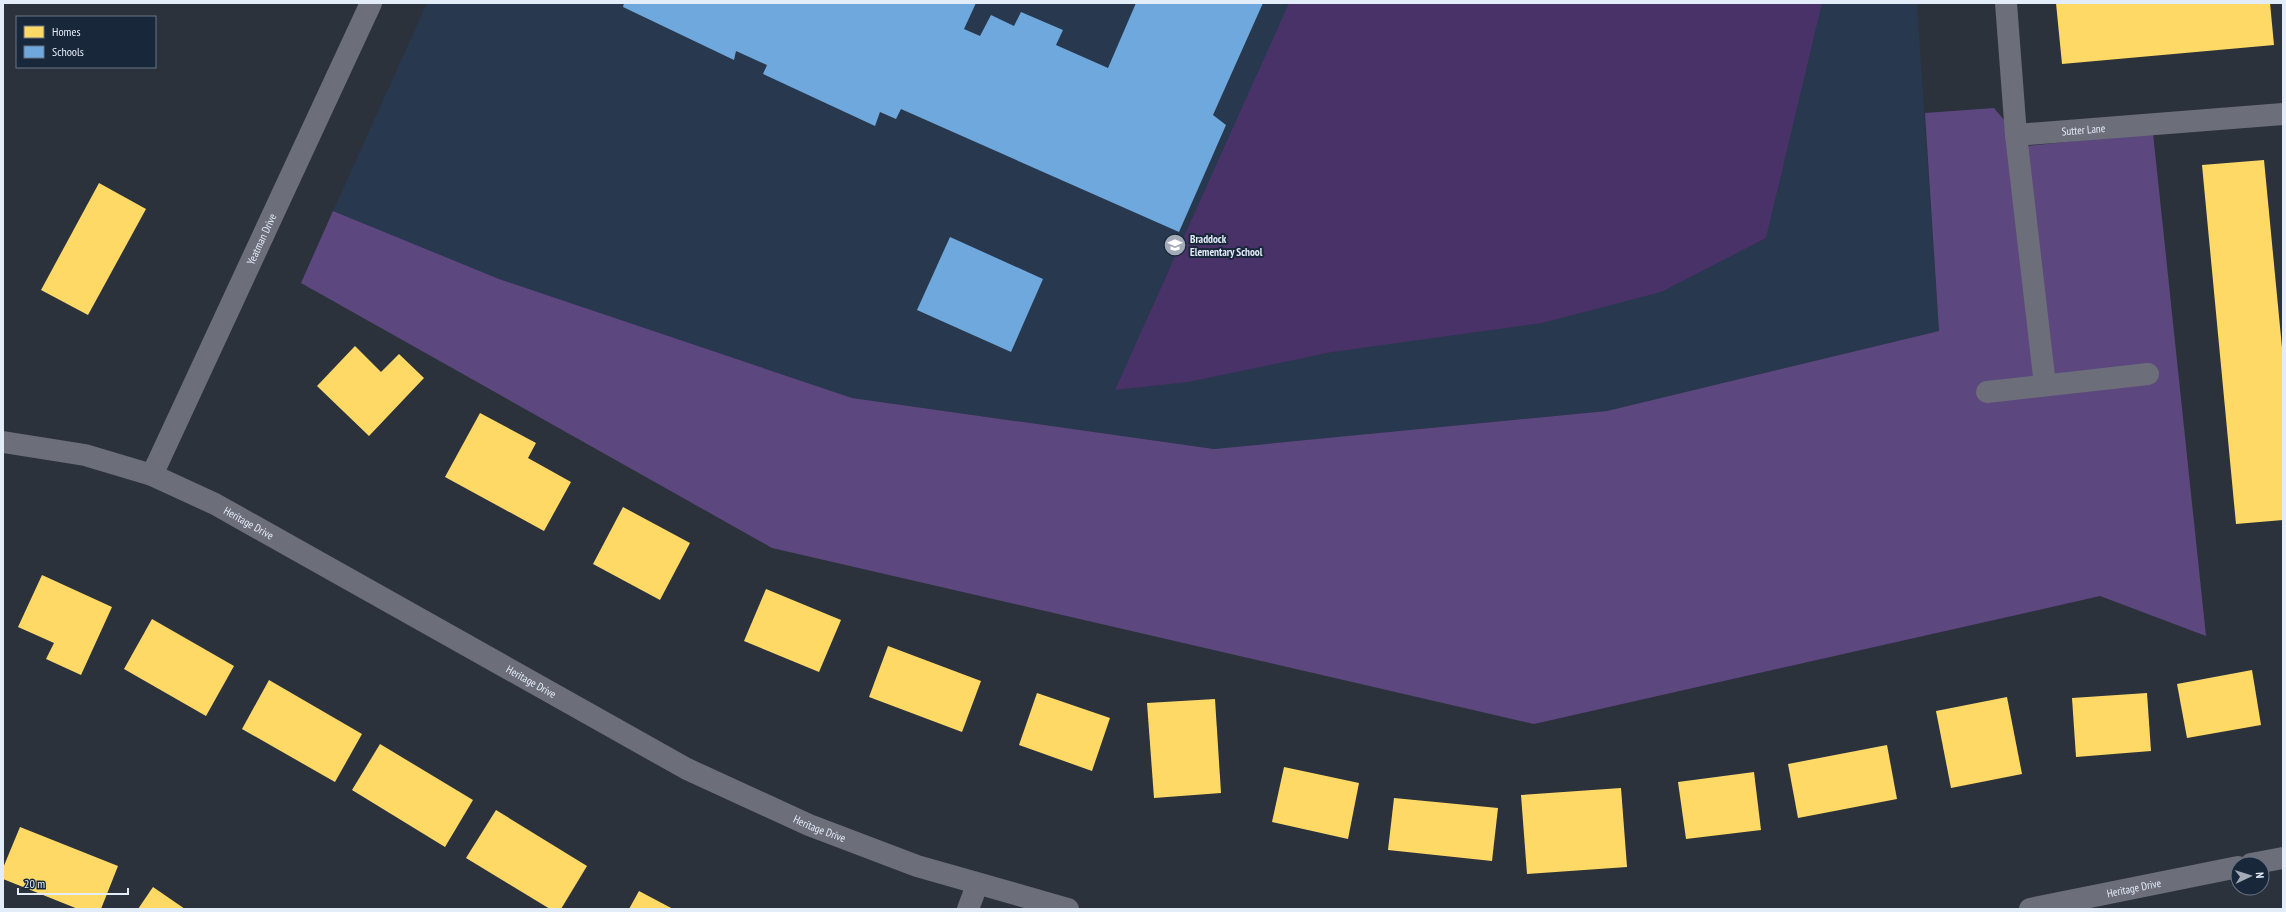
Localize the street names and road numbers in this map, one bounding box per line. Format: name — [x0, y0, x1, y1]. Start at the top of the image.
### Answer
street label: Sutter Lane — [2061, 121, 2106, 138]
street label: Yeatman Drive — [244, 211, 280, 267]
street label: Heritage Drive — [221, 503, 277, 543]
street label: Heritage Drive — [504, 662, 559, 701]
street label: Heritage Drive — [791, 812, 848, 845]
street label: Heritage Drive — [2106, 876, 2163, 900]

